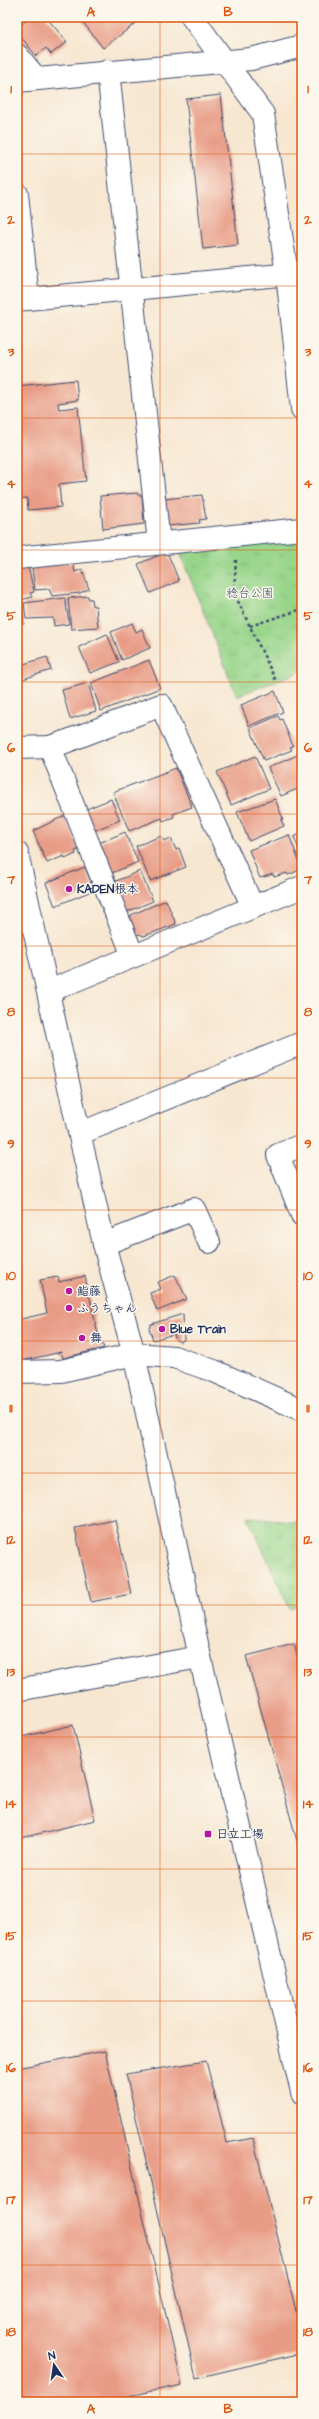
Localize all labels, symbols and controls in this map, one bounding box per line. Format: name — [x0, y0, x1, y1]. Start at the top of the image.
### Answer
text: A — [87, 3, 96, 21]
text: B — [223, 3, 233, 21]
text: 1 — [10, 80, 12, 98]
text: 1 — [307, 80, 309, 98]
text: 2 — [6, 211, 15, 229]
text: 2 — [303, 211, 312, 229]
text: 3 — [7, 343, 15, 361]
text: 3 — [304, 343, 312, 361]
text: 4 — [7, 475, 16, 493]
text: 4 — [304, 475, 313, 493]
park label: 稔台公園 — [226, 585, 274, 602]
text: 5 — [6, 607, 16, 625]
text: 5 — [303, 607, 313, 625]
text: 6 — [7, 739, 16, 757]
text: 6 — [304, 739, 313, 757]
text: 7 — [6, 871, 16, 889]
text: 7 — [303, 871, 313, 889]
place label: KADEN根本 — [77, 881, 139, 898]
marker: KADEN根本 — [64, 884, 74, 894]
text: 8 — [7, 1003, 16, 1021]
text: 8 — [304, 1003, 313, 1021]
text: 9 — [7, 1135, 15, 1153]
text: 9 — [304, 1135, 312, 1153]
text: 10 — [6, 1267, 17, 1285]
text: 10 — [303, 1267, 314, 1285]
place label: 鮨藤 — [77, 1283, 101, 1300]
marker: 鮨藤 — [64, 1286, 74, 1296]
place label: ふうちゃん — [77, 1300, 137, 1317]
marker: ふうちゃん — [64, 1303, 74, 1313]
place label: Blue Train — [170, 1321, 226, 1338]
marker: Blue Train — [157, 1324, 167, 1334]
place label: 舞 — [90, 1330, 102, 1347]
marker: 舞 — [77, 1333, 87, 1343]
text: 11 — [9, 1399, 13, 1417]
text: 11 — [306, 1399, 310, 1417]
text: 12 — [6, 1531, 16, 1549]
text: 12 — [303, 1531, 313, 1549]
text: 13 — [7, 1663, 16, 1681]
text: 13 — [304, 1663, 313, 1681]
text: 14 — [6, 1795, 16, 1813]
text: 14 — [303, 1795, 313, 1813]
place label: 日立工場 — [216, 1826, 264, 1843]
marker: 日立工場 — [203, 1829, 213, 1839]
text: 15 — [6, 1927, 17, 1945]
text: 15 — [303, 1927, 314, 1945]
text: 16 — [6, 2059, 17, 2077]
text: 16 — [303, 2059, 314, 2077]
text: 17 — [6, 2191, 17, 2209]
text: 17 — [303, 2191, 314, 2209]
text: 18 — [6, 2323, 17, 2341]
text: 18 — [303, 2323, 314, 2341]
north arrow — [34, 2345, 74, 2385]
text: N — [47, 2348, 57, 2364]
text: A — [87, 2400, 96, 2418]
text: B — [223, 2400, 233, 2418]

